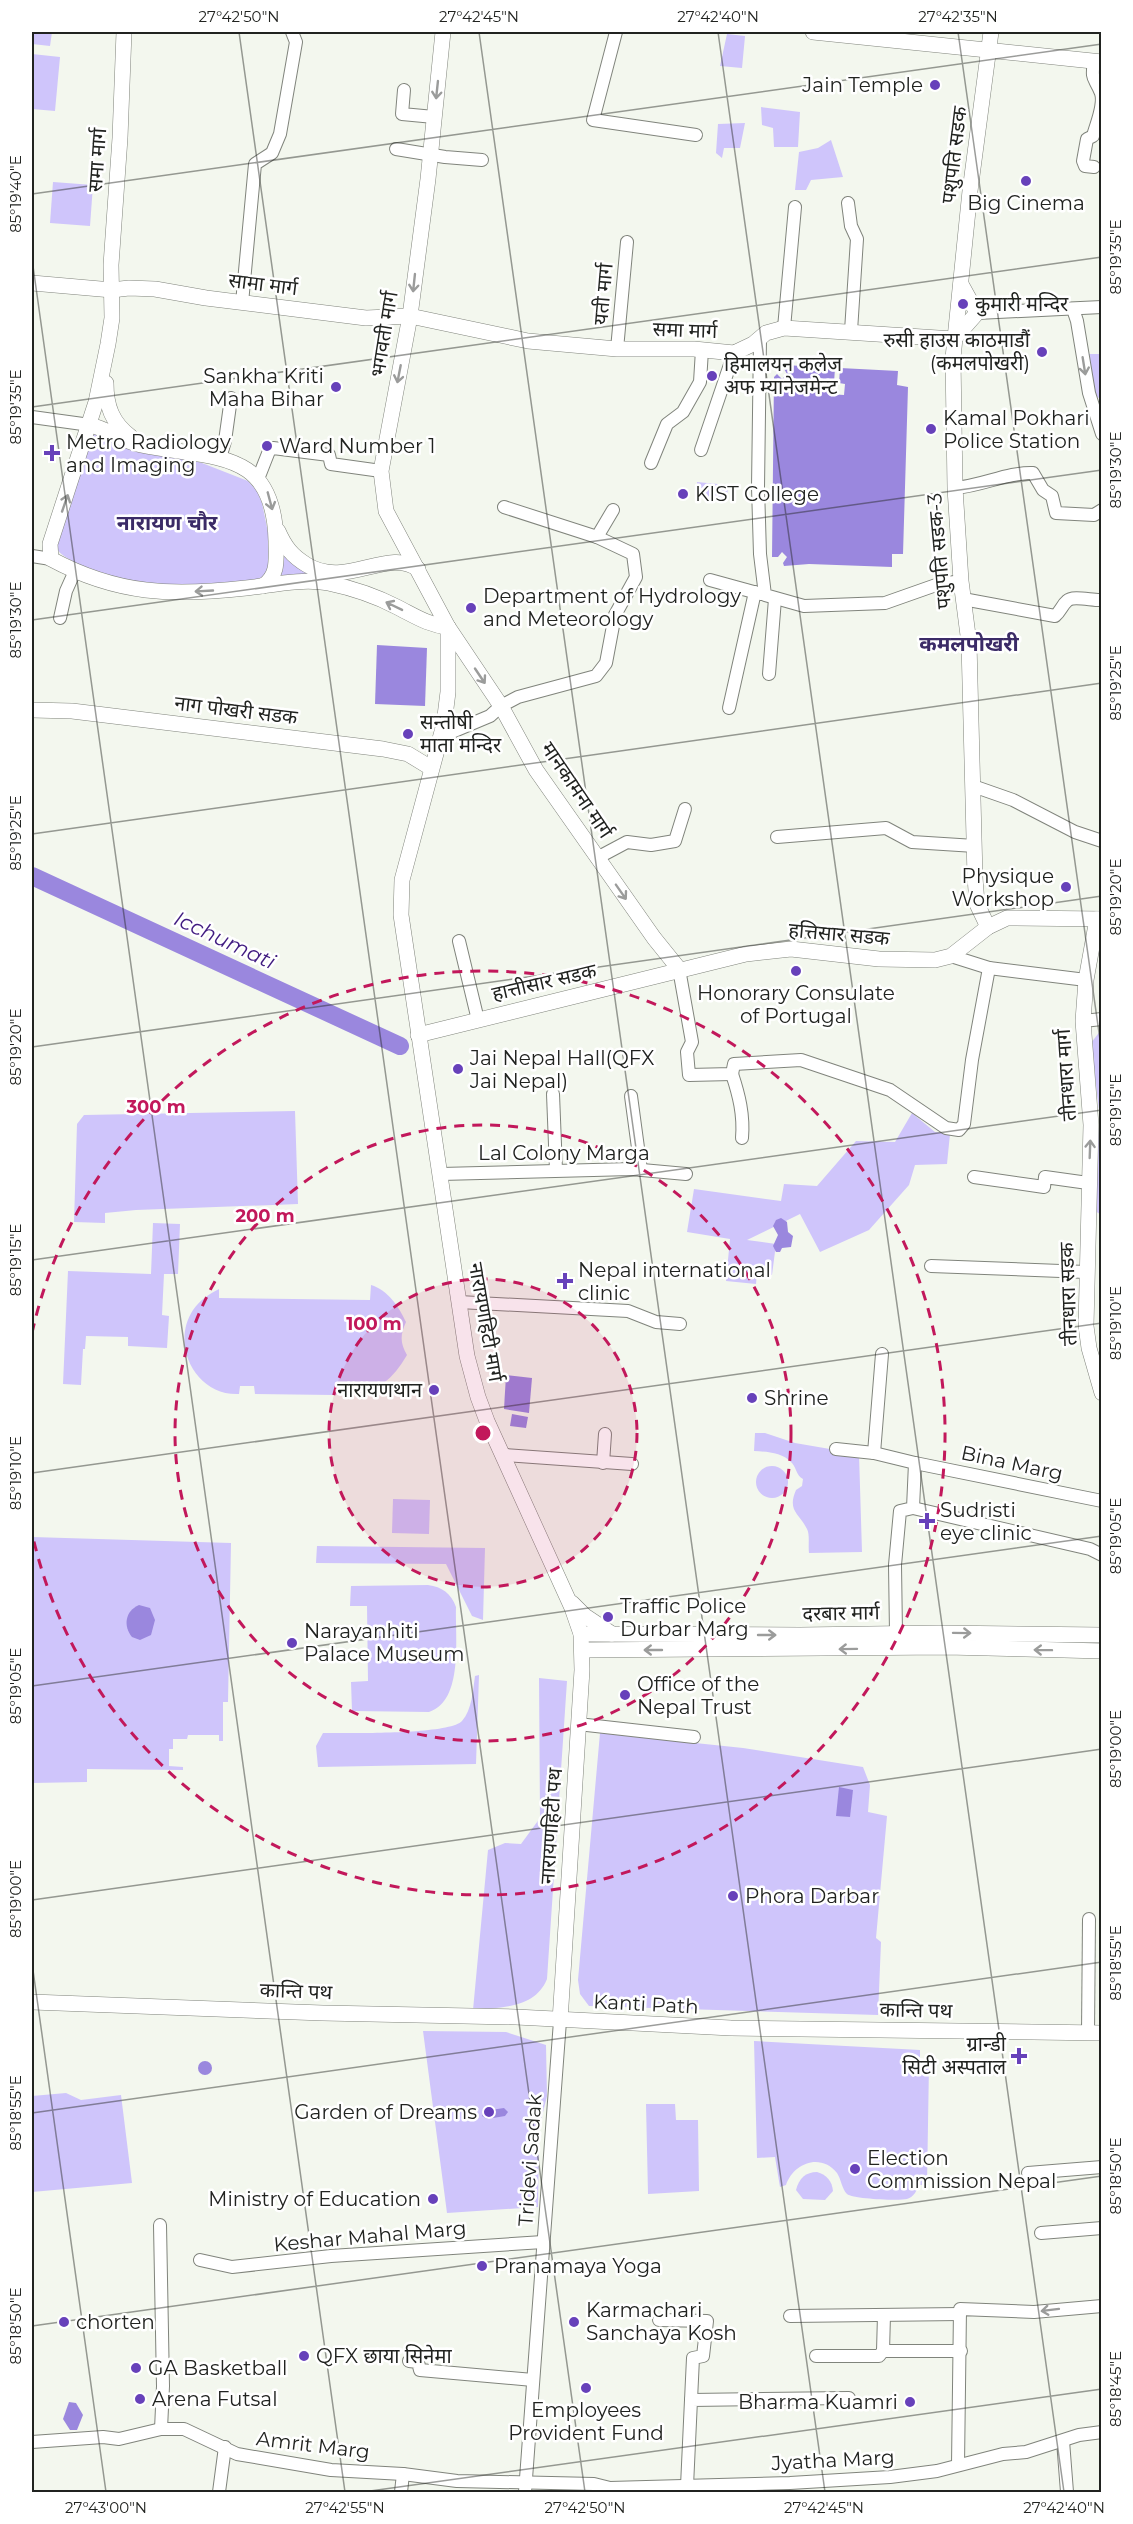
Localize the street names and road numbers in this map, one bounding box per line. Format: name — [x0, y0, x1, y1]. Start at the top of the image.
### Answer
street label: पशुपति सडक — [936, 104, 973, 205]
street label: समा मार्ग — [83, 126, 111, 193]
street label: यती मार्ग — [588, 261, 618, 326]
street label: सामा मार्ग — [227, 268, 300, 300]
street label: भगवती मार्ग — [365, 288, 403, 379]
street label: समा मार्ग — [652, 317, 719, 343]
street label: पशुपति सडक-3 — [922, 492, 957, 610]
street label: नाग पोखरी सडक — [173, 691, 300, 730]
street label: मानकामना मार्ग — [536, 737, 618, 843]
street label: हत्तिसार सडक — [787, 918, 891, 950]
street label: हात्तीसार सडक — [489, 958, 599, 1006]
street label: तीनधारा मार्ग — [1051, 1027, 1081, 1122]
street label: Lal Colony Marga — [478, 1141, 650, 1165]
street label: तीनधारा सडक — [1054, 1241, 1082, 1346]
street label: नारायणहिटी मार्ग — [464, 1261, 508, 1384]
street label: Bina Marg — [959, 1441, 1065, 1485]
street label: दरबार मार्ग — [802, 1600, 881, 1626]
street label: नारायणहिटी पथ — [535, 1766, 567, 1885]
street label: कान्ति पथ — [259, 1978, 334, 2004]
street label: Kanti Path — [593, 1989, 699, 2019]
street label: कान्ति पथ — [879, 1997, 954, 2023]
street label: Tridevi Sadak — [513, 2093, 547, 2227]
street label: Keshar Mahal Marg — [273, 2216, 467, 2256]
street label: Amrit Marg — [255, 2426, 371, 2464]
street label: Jyatha Marg — [770, 2445, 895, 2475]

